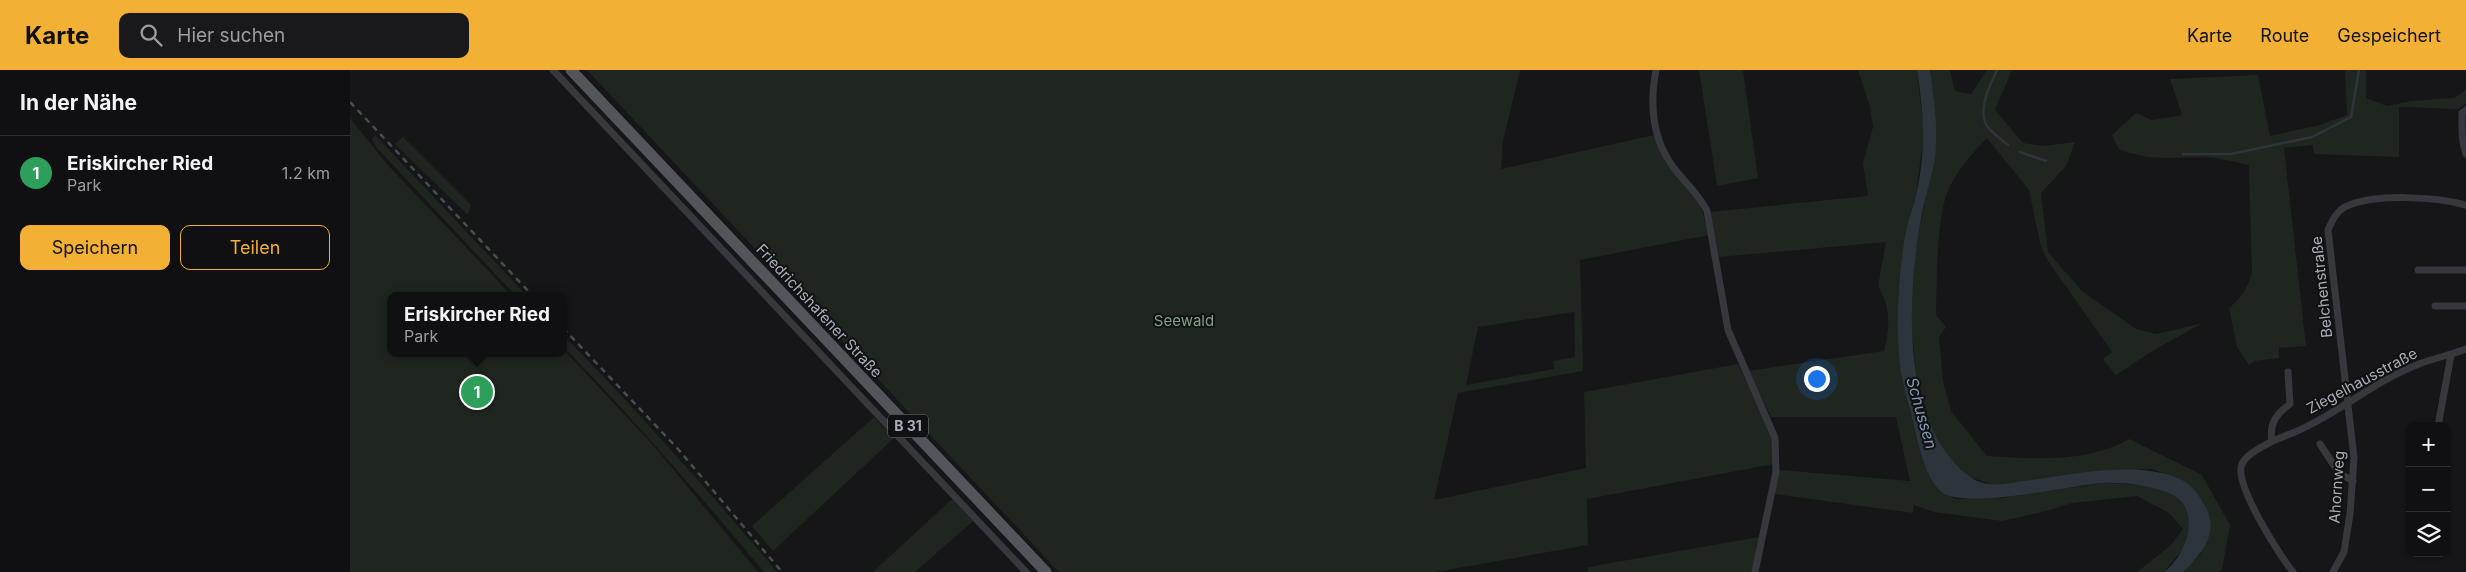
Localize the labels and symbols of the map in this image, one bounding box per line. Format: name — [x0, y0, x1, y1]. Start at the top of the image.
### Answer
street label: Belchenstraße — [2307, 235, 2336, 339]
street label: Friedrichshafener Straße — [752, 240, 886, 381]
park label: Seewald — [1154, 311, 1214, 330]
street label: Ziegelhausstraße — [2303, 343, 2420, 418]
your location — [1804, 366, 1830, 392]
pin: 1 — [461, 373, 493, 411]
water label: Schussen — [1902, 375, 1942, 451]
road number: B 31 — [888, 414, 928, 438]
street label: Ahornweg — [2324, 450, 2349, 524]

